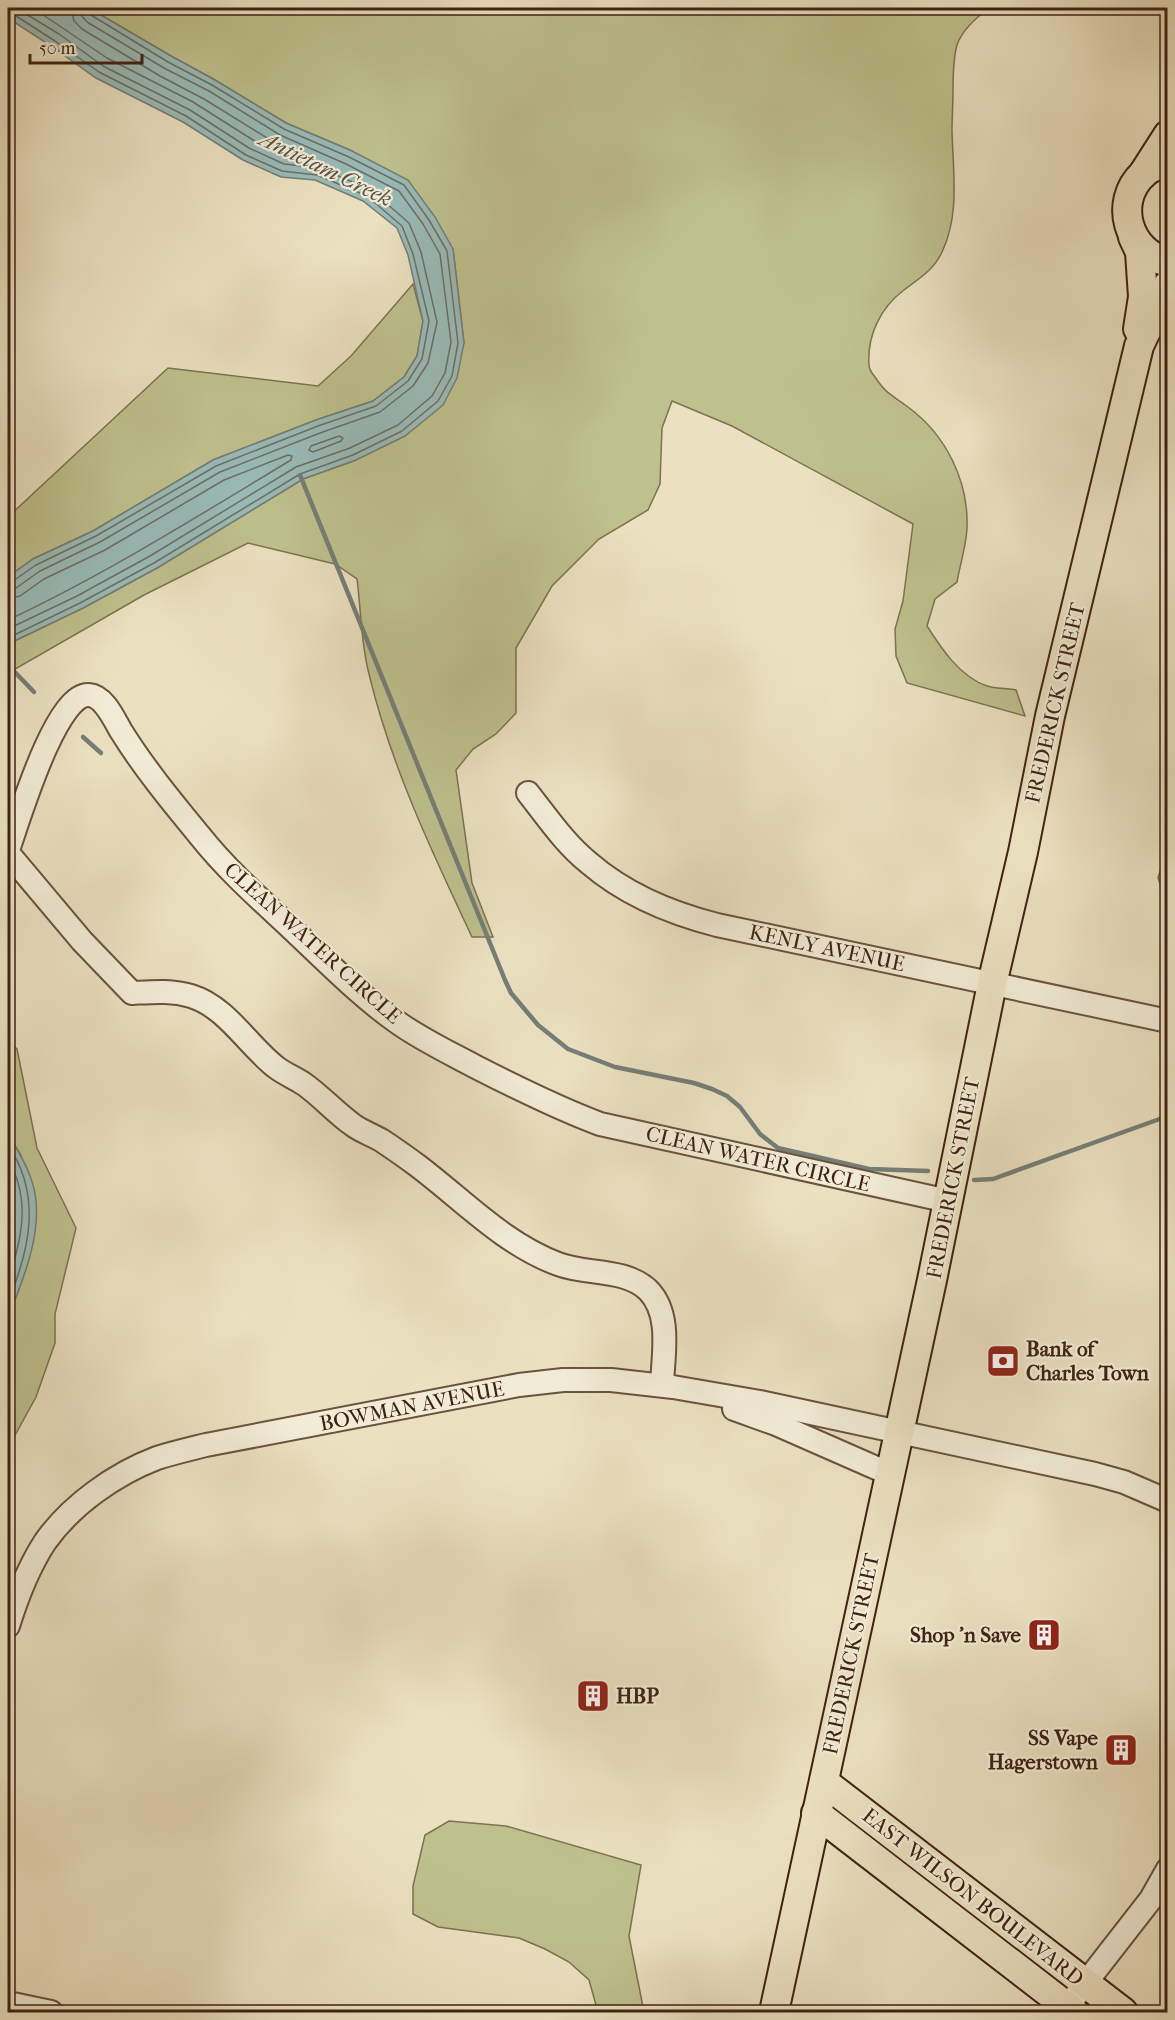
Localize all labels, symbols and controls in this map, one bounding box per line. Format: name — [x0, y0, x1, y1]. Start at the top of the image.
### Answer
scale bar — [30, 27, 142, 65]
text: 50 m — [39, 38, 76, 59]
water label: Antietam Creek — [253, 124, 396, 212]
street label: FREDERICK STREET — [1020, 600, 1090, 806]
street label: CLEAN WATER CIRCLE — [220, 857, 406, 1029]
street label: KENLY AVENUE — [747, 920, 907, 976]
street label: FREDERICK STREET — [922, 1074, 984, 1281]
street label: CLEAN WATER CIRCLE — [644, 1122, 873, 1197]
place label: Bank of Charles Town — [1026, 1337, 1150, 1385]
bank icon: Bank of Charles Town — [985, 1343, 1021, 1379]
street label: BOWMAN AVENUE — [318, 1376, 507, 1436]
street label: FREDERICK STREET — [818, 1550, 884, 1757]
building icon: Shop 'n Save — [1026, 1617, 1062, 1653]
place label: Shop 'n Save — [910, 1623, 1022, 1647]
building icon: HBP — [575, 1678, 611, 1714]
place label: HBP — [616, 1684, 659, 1708]
place label: SS Vape Hagerstown — [988, 1726, 1099, 1774]
building icon: SS Vape Hagerstown — [1103, 1732, 1139, 1768]
street label: EAST WILSON BOULEVARD — [858, 1803, 1088, 1991]

